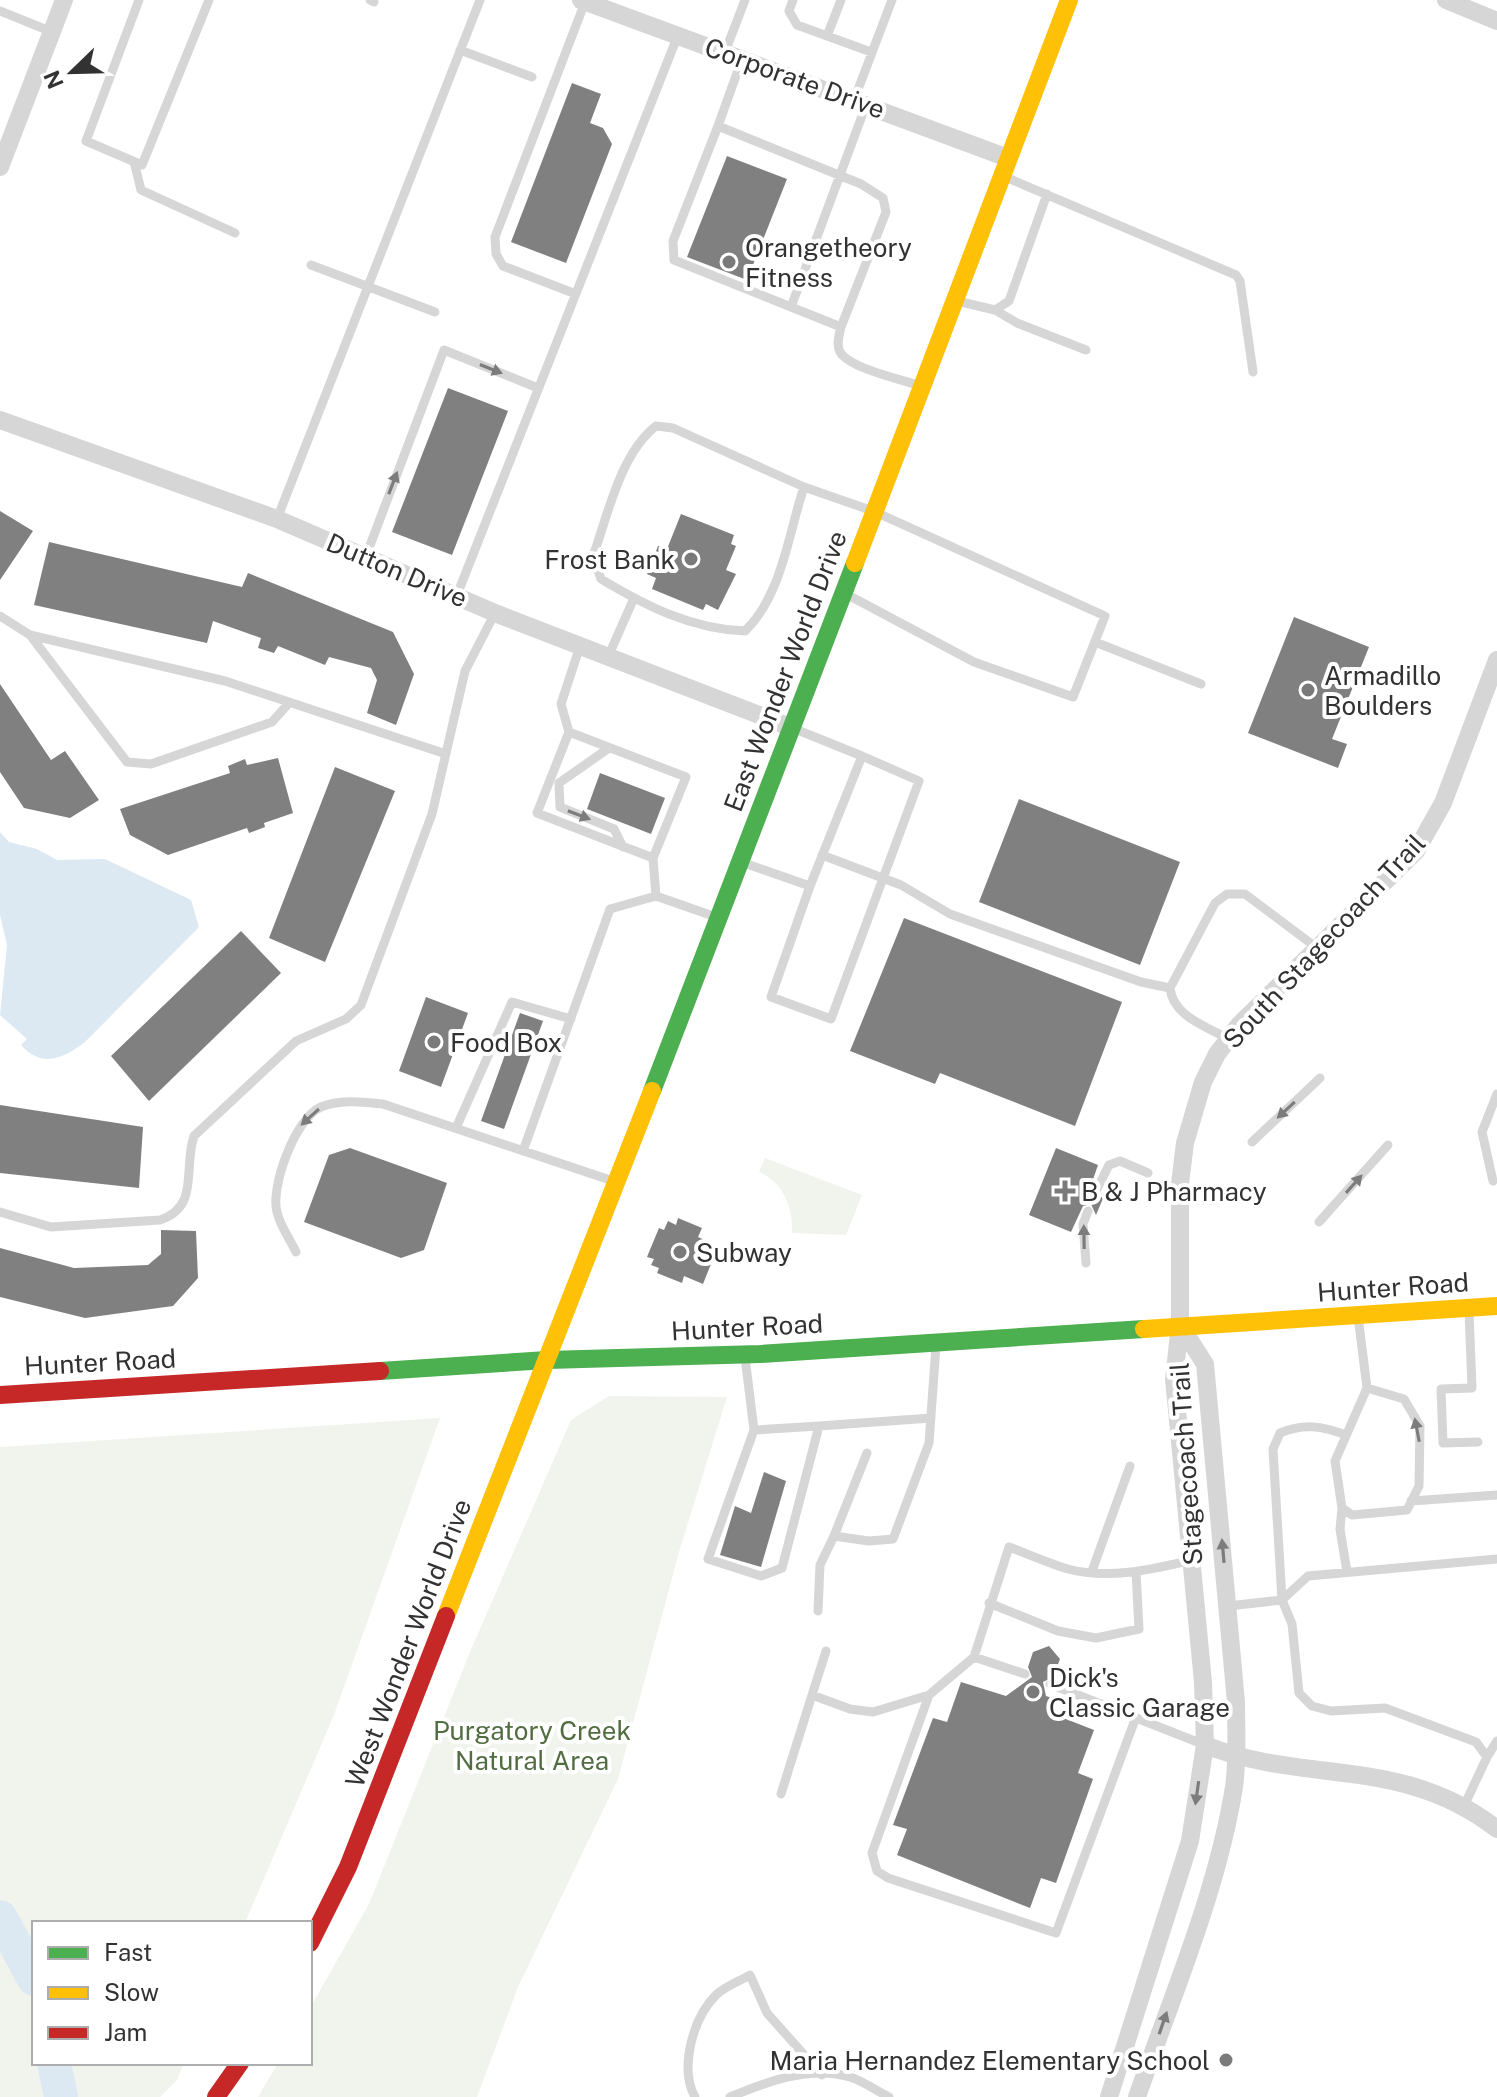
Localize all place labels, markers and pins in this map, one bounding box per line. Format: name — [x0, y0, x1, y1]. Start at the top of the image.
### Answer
place label: Orangetheory Fitness — [745, 232, 912, 293]
marker: Orangetheory Fitness — [720, 253, 738, 271]
place label: Frost Bank — [544, 544, 675, 575]
marker: Frost Bank — [682, 550, 700, 568]
place label: Armadillo Boulders — [1324, 660, 1441, 721]
marker: Armadillo Boulders — [1299, 681, 1317, 699]
place label: Food Box — [450, 1027, 562, 1058]
marker: Food Box — [425, 1033, 443, 1051]
place label: B & J Pharmacy — [1081, 1176, 1267, 1207]
marker: B & J Pharmacy — [1056, 1182, 1074, 1200]
place label: Subway — [696, 1237, 792, 1268]
marker: Subway — [671, 1243, 689, 1261]
place label: Dick's Classic Garage — [1049, 1662, 1230, 1723]
marker: Dick's Classic Garage — [1024, 1683, 1042, 1701]
place label: Maria Hernandez Elementary School — [770, 2045, 1210, 2076]
marker: Maria Hernandez Elementary School — [1217, 2051, 1235, 2069]

